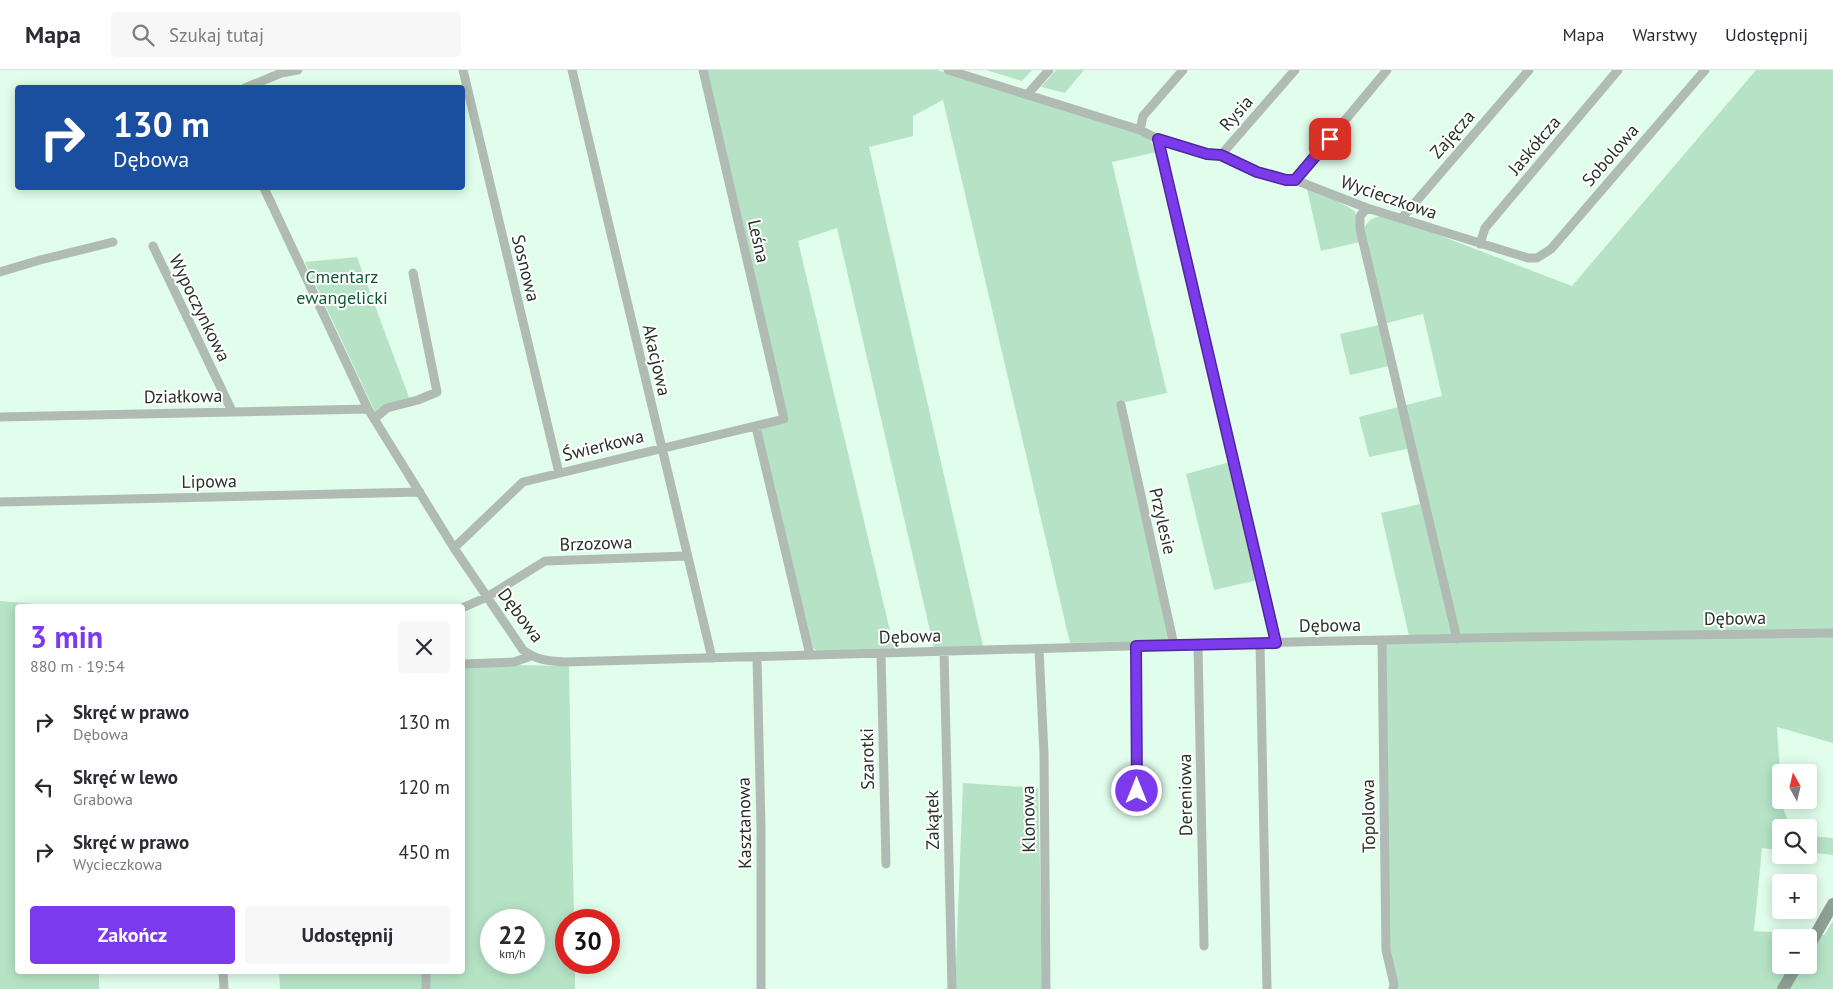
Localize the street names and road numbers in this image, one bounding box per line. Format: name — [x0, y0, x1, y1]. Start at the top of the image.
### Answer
street label: Rysia — [1214, 90, 1258, 136]
street label: Zajęcza — [1425, 105, 1479, 163]
street label: Jaskółcza — [1502, 111, 1565, 180]
street label: Sobolowa — [1577, 119, 1643, 191]
street label: Wycieczkowa — [1338, 170, 1440, 224]
street label: Leśna — [743, 217, 775, 265]
street label: Sosnowa — [507, 232, 545, 304]
street label: Wypoczynkowa — [164, 251, 236, 365]
street label: Akacjowa — [638, 322, 676, 398]
street label: Działkowa — [144, 384, 222, 408]
street label: Świerkowa — [560, 424, 646, 466]
street label: Lipowa — [181, 469, 237, 493]
street label: Przylesie — [1144, 485, 1182, 557]
street label: Brzozowa — [559, 530, 633, 556]
street label: Dębowa — [493, 583, 549, 647]
street label: Dębowa — [1704, 606, 1766, 630]
street label: Dębowa — [1299, 613, 1361, 637]
street label: Dębowa — [878, 623, 942, 649]
street label: Szarotki — [855, 728, 879, 790]
street label: Dereniowa — [1173, 754, 1197, 836]
street label: Kasztanowa — [732, 777, 756, 869]
street label: Topolowa — [1356, 779, 1380, 853]
street label: Klonowa — [1016, 785, 1040, 853]
street label: Zakątek — [920, 790, 944, 850]

